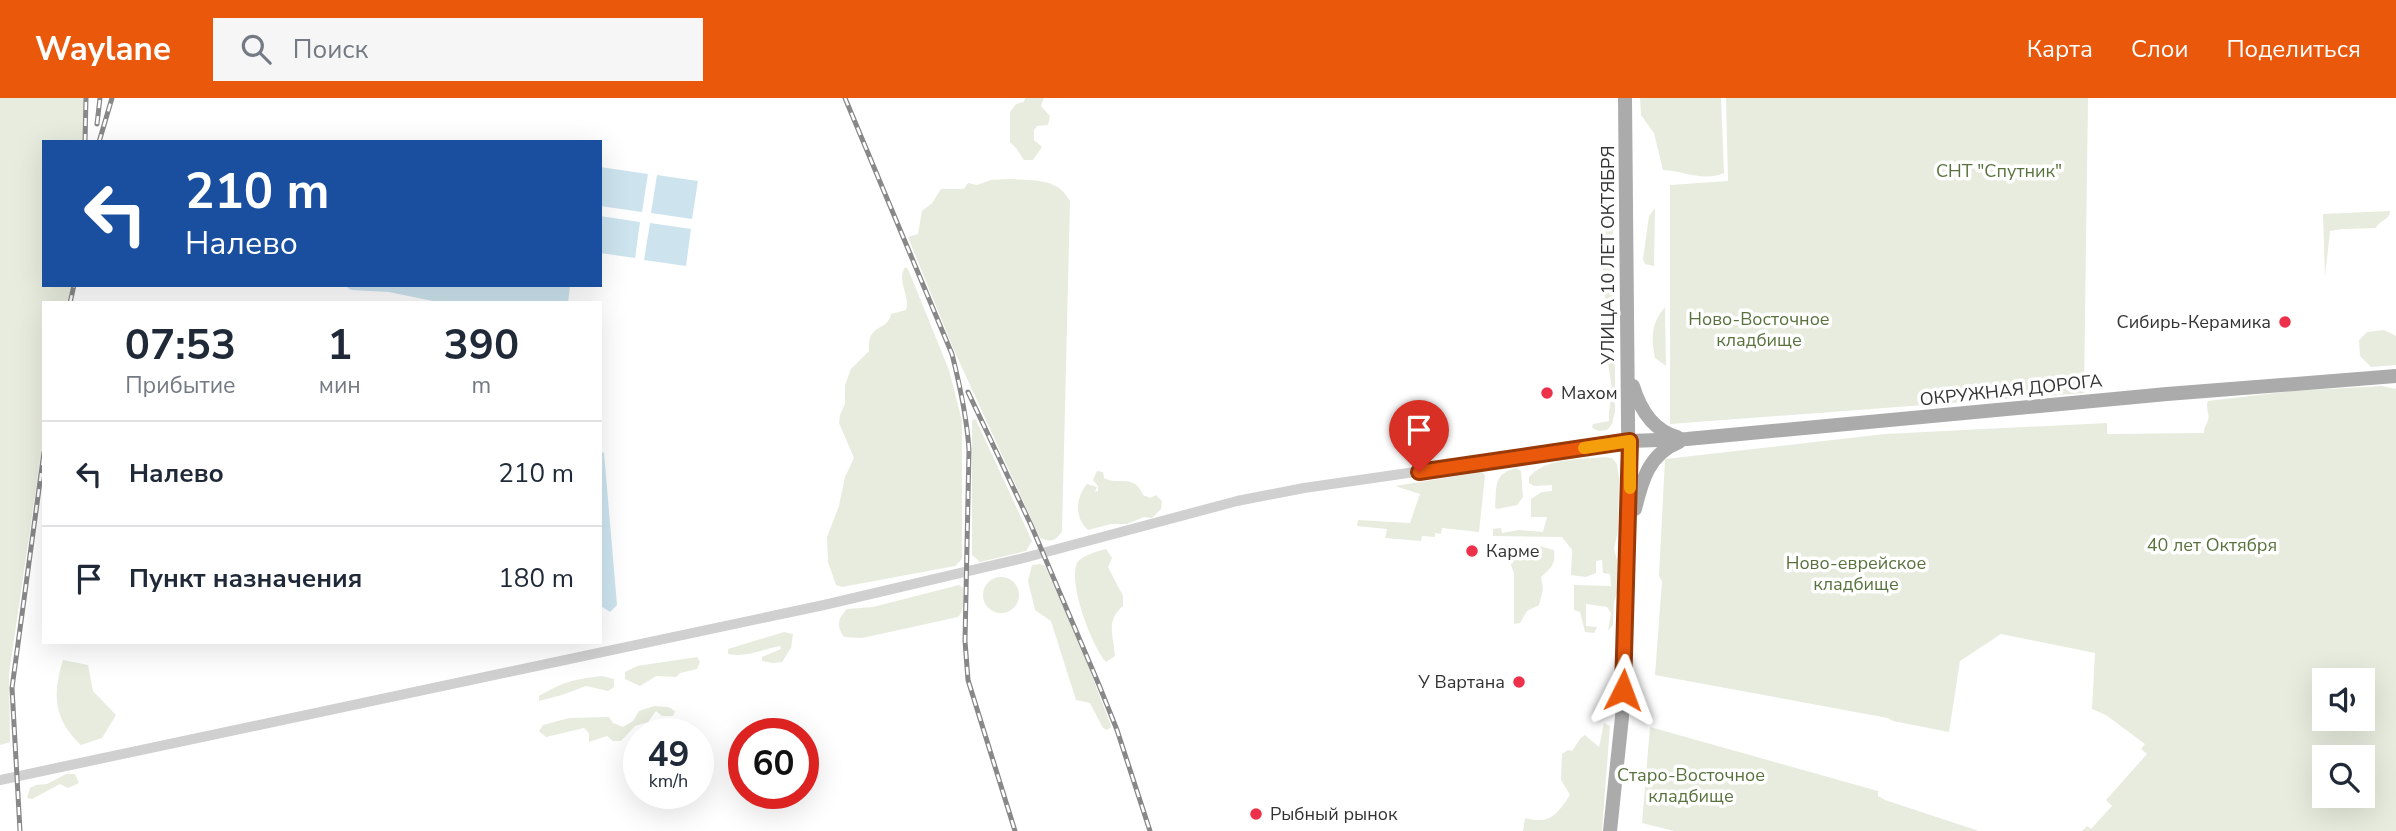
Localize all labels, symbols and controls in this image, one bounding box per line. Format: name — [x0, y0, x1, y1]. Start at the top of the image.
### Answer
search box — [213, 18, 703, 81]
text: Waylane — [35, 27, 171, 72]
icon: search — [237, 30, 275, 68]
text: Поиск — [293, 32, 368, 67]
text: Карта — [2027, 33, 2093, 65]
text: Слои — [2131, 33, 2188, 65]
text: Поделиться — [2226, 33, 2361, 65]
street label: УЛИЦА 10 ЛЕТ ОКТЯБРЯ — [1596, 145, 1620, 366]
text: 210 m — [185, 158, 329, 225]
park label: СНТ "Спутник" — [1936, 159, 2062, 183]
icon: left — [70, 168, 161, 259]
text: Налево — [185, 222, 298, 265]
park label: Ново-Восточное кладбище — [1688, 307, 1830, 352]
place label: Сибирь-Керамика — [2117, 310, 2271, 334]
marker: Сибирь-Керамика — [2277, 314, 2293, 330]
text: 07:53 — [125, 317, 236, 374]
text: 1 — [327, 317, 352, 374]
text: 390 — [444, 317, 519, 374]
street label: ОКРУЖНАЯ ДОРОГА — [1919, 368, 2103, 412]
text: Прибытие — [125, 370, 236, 401]
text: мин — [319, 370, 361, 401]
text: m — [472, 370, 491, 401]
place label: Махом — [1561, 381, 1618, 405]
marker: Махом — [1539, 385, 1555, 401]
pin — [1389, 400, 1449, 472]
icon: arrive — [1400, 411, 1438, 449]
icon: left — [70, 455, 108, 493]
text: Налево — [129, 456, 224, 491]
text: 210 m — [498, 456, 574, 491]
park label: 40 лет Октября — [2147, 533, 2277, 557]
place label: Карме — [1486, 539, 1540, 563]
marker: Карме — [1464, 543, 1480, 559]
park label: Ново-еврейское кладбище — [1786, 551, 1926, 596]
icon: arrive — [70, 560, 108, 598]
text: Пункт назначения — [129, 561, 362, 596]
text: 180 m — [498, 561, 574, 596]
position arrow — [1586, 653, 1660, 727]
map controls — [2312, 668, 2375, 808]
button: sound — [2312, 668, 2375, 731]
place label: У Вартана — [1417, 670, 1505, 694]
marker: У Вартана — [1511, 674, 1527, 690]
speed limit sign: 60 — [728, 718, 819, 809]
text: 49 — [647, 731, 690, 778]
button: search — [2312, 745, 2375, 808]
park label: Старо-Восточное кладбище — [1617, 763, 1765, 808]
text: km/h — [649, 769, 688, 793]
place label: Рыбный рынок — [1270, 802, 1398, 826]
marker: Рыбный рынок — [1248, 806, 1264, 822]

